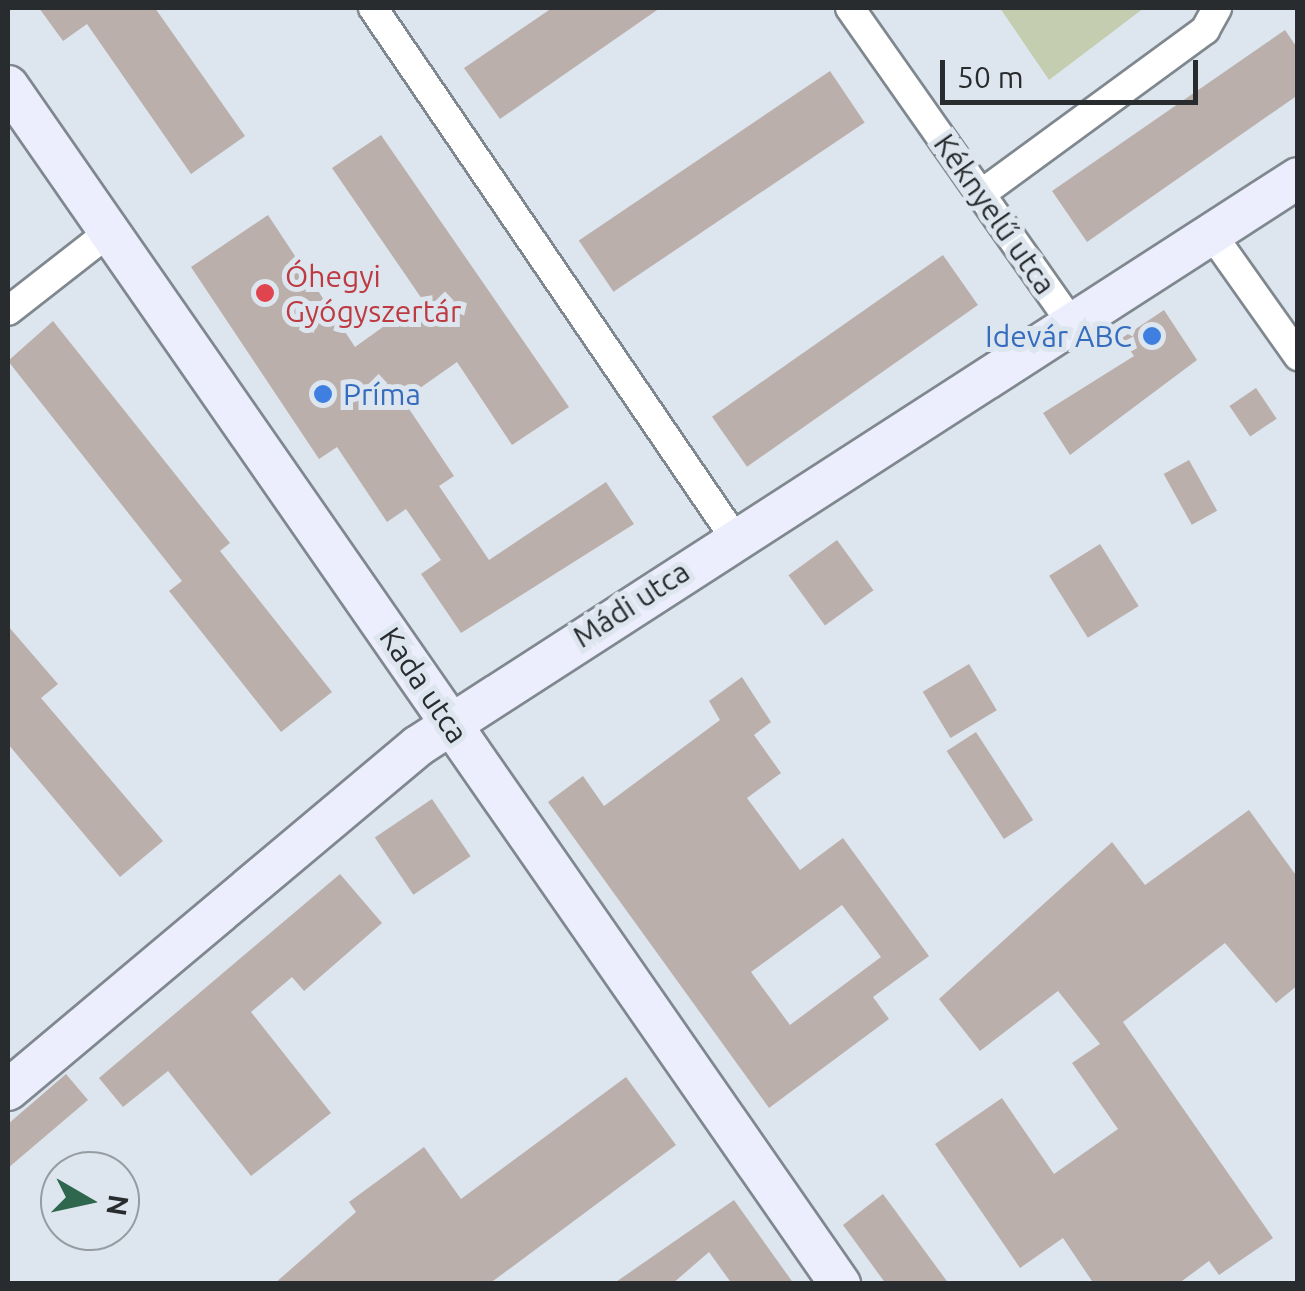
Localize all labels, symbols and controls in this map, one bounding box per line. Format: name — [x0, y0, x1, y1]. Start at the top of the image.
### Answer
scale bar — [945, 40, 1202, 102]
text: 50 m — [957, 60, 1024, 94]
street label: Kéknyelű utca — [926, 127, 1064, 301]
place label: Óhegyi Gyógyszertár — [285, 258, 461, 328]
marker: Óhegyi Gyógyszertár — [254, 282, 276, 304]
place label: Idevár ABC — [985, 318, 1132, 354]
marker: Idevár ABC — [1141, 325, 1163, 347]
place label: Príma — [343, 376, 421, 412]
marker: Príma — [312, 383, 334, 405]
street label: Mádi utca — [566, 553, 696, 655]
street label: Kada utca — [372, 620, 476, 750]
north arrow — [40, 1151, 140, 1251]
text: N — [101, 1193, 135, 1218]

